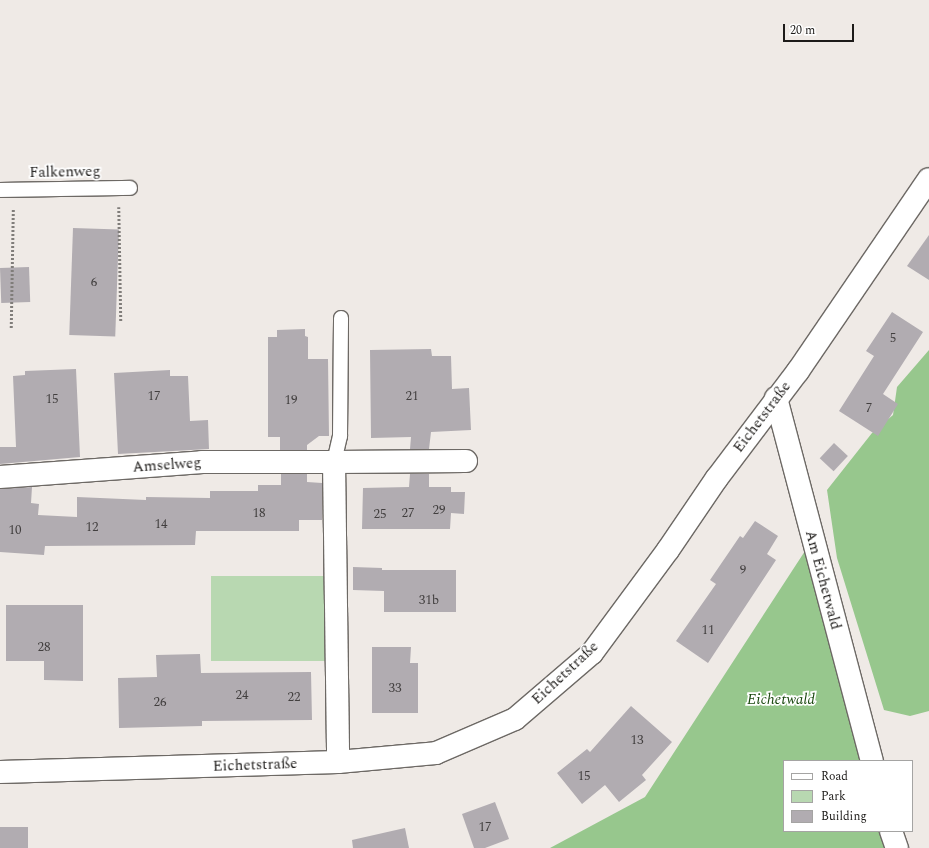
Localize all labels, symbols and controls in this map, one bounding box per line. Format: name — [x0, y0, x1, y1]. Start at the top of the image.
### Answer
scale bar — [785, 16, 856, 42]
text: 20 m — [790, 21, 815, 40]
street label: Falkenweg — [29, 162, 101, 182]
house number: 6 — [91, 274, 97, 290]
house number: 5 — [890, 330, 896, 346]
street label: Eichetstraße — [729, 378, 795, 456]
house number: 17 — [148, 388, 160, 404]
house number: 21 — [406, 388, 418, 404]
house number: 15 — [46, 391, 58, 407]
house number: 19 — [285, 392, 297, 408]
house number: 7 — [866, 400, 872, 416]
street label: Amselweg — [132, 454, 202, 476]
house number: 29 — [433, 502, 445, 518]
house number: 18 — [253, 505, 265, 521]
house number: 27 — [402, 505, 414, 521]
house number: 25 — [374, 506, 386, 522]
house number: 14 — [155, 516, 167, 532]
house number: 12 — [86, 519, 98, 535]
house number: 10 — [9, 522, 21, 538]
street label: Am Eichetwald — [801, 528, 845, 632]
house number: 9 — [740, 562, 746, 578]
house number: 31b — [419, 592, 439, 608]
house number: 11 — [702, 622, 714, 638]
street label: Eichetstraße — [528, 638, 602, 708]
house number: 28 — [38, 639, 50, 655]
house number: 33 — [389, 680, 401, 696]
house number: 24 — [236, 687, 248, 703]
house number: 22 — [288, 689, 300, 705]
park label: Eichetwald — [747, 691, 815, 709]
house number: 26 — [154, 694, 166, 710]
house number: 13 — [631, 732, 643, 748]
street label: Eichetstraße — [212, 755, 298, 775]
legend — [783, 760, 913, 832]
text: Road — [821, 767, 848, 786]
house number: 15 — [578, 768, 590, 784]
text: Park — [821, 787, 846, 806]
text: Building — [821, 807, 867, 826]
house number: 17 — [479, 819, 491, 835]

